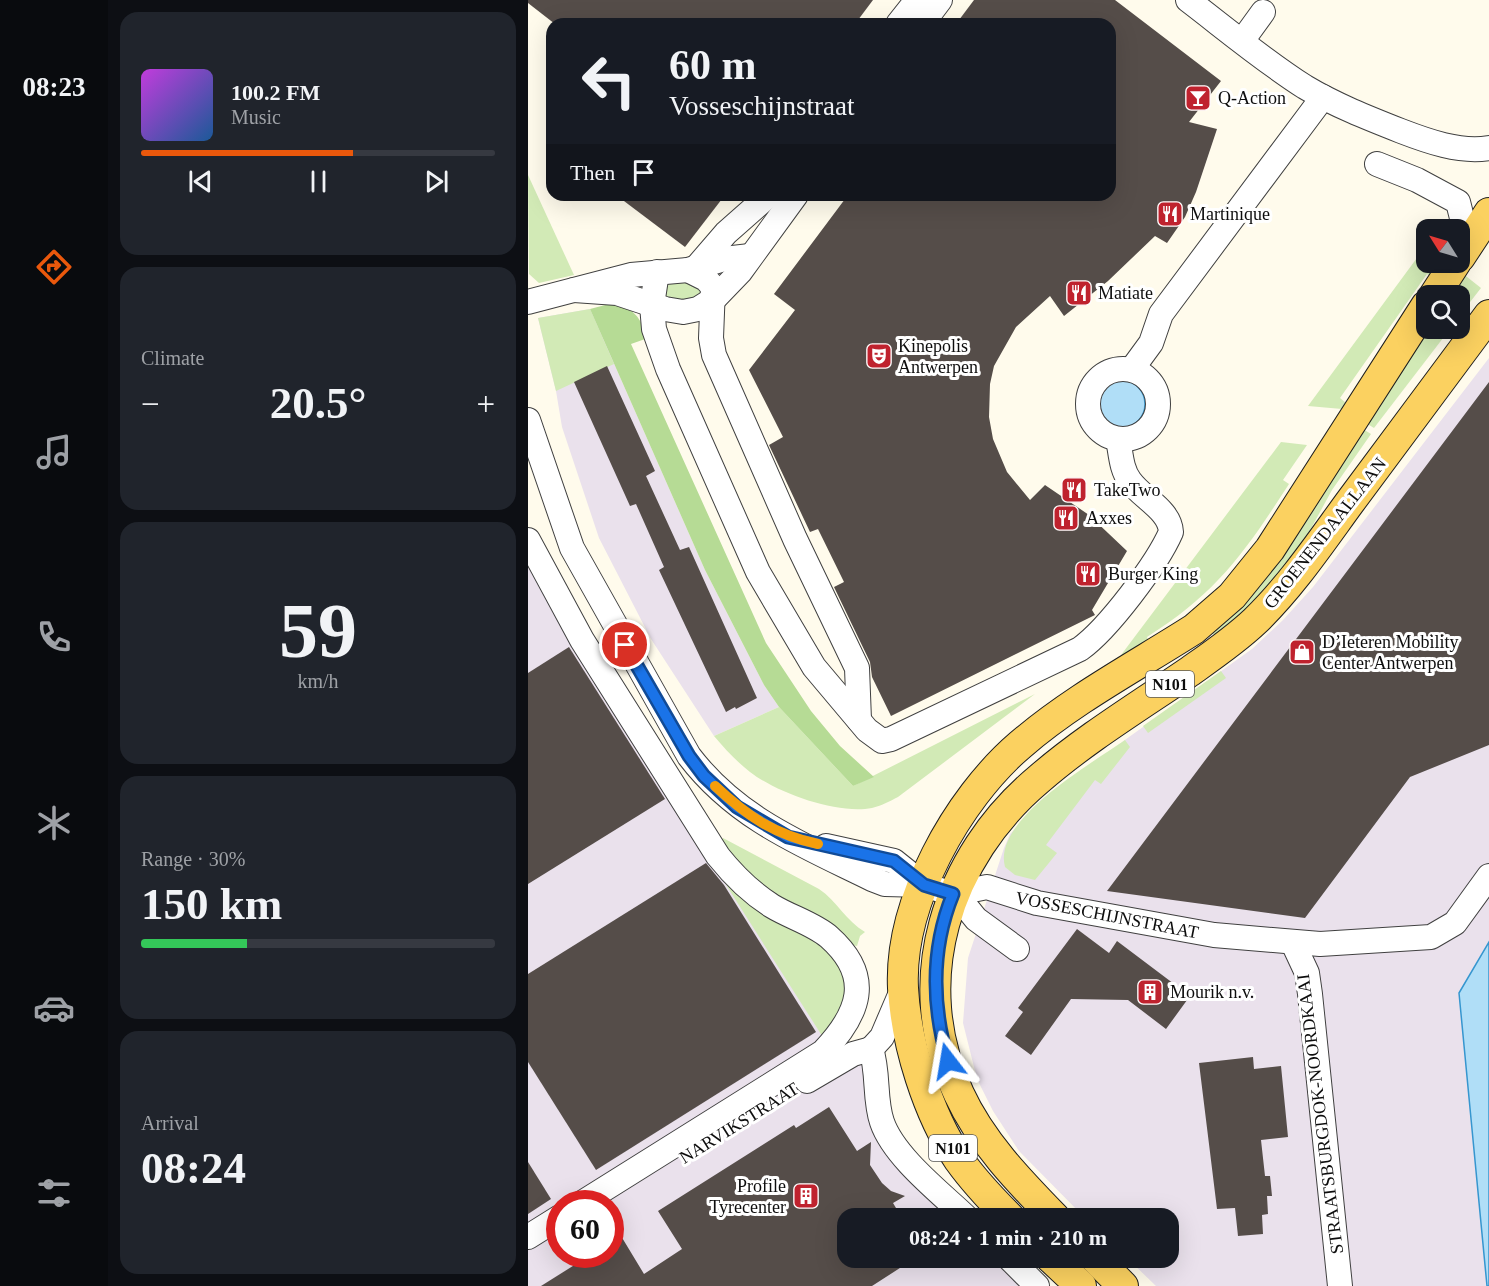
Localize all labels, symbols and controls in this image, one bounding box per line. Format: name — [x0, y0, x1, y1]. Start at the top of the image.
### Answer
icon: left — [570, 42, 648, 120]
text: 60 m — [669, 42, 757, 88]
text: 08:23 — [23, 72, 86, 102]
text: 100.2 FM — [231, 80, 320, 105]
bar icon: Q-Action — [1183, 83, 1213, 113]
place label: Q-Action — [1218, 88, 1286, 108]
text: Vosseschijnstraat — [669, 91, 854, 121]
text: Music — [231, 106, 281, 128]
icon: arrive — [627, 156, 660, 189]
text: Then — [570, 160, 615, 185]
icon: previous — [184, 165, 217, 198]
icon: pause — [302, 165, 335, 198]
icon: next — [420, 165, 453, 198]
restaurant icon: Martinique — [1155, 199, 1185, 229]
place label: Martinique — [1190, 204, 1270, 224]
north arrow — [1416, 219, 1470, 273]
map controls — [1416, 219, 1470, 339]
icon: directions — [33, 246, 75, 288]
restaurant icon: Matiate — [1064, 278, 1094, 308]
place label: Matiate — [1098, 283, 1153, 303]
button: search — [1416, 285, 1470, 339]
place label: Kinepolis Antwerpen — [898, 336, 978, 377]
theatre icon: Kinepolis Antwerpen — [864, 341, 894, 371]
text: Climate — [141, 347, 204, 369]
text: 20.5° — [270, 378, 366, 428]
text: − — [141, 386, 160, 422]
text: + — [476, 386, 495, 422]
icon: music — [33, 431, 75, 473]
street label: GROENENDAALLAAN — [1260, 454, 1390, 612]
restaurant icon: TakeTwo — [1059, 475, 1089, 505]
place label: TakeTwo — [1094, 480, 1160, 500]
restaurant icon: Axxes — [1051, 503, 1081, 533]
place label: Axxes — [1086, 508, 1132, 528]
restaurant icon: Burger King — [1073, 559, 1103, 589]
place label: Burger King — [1108, 564, 1198, 584]
text: 59 — [279, 587, 357, 674]
icon: phone — [33, 616, 75, 658]
pin — [599, 619, 650, 670]
icon: arrive — [608, 628, 641, 661]
place label: D’Ieteren Mobility Center Antwerpen — [1322, 632, 1458, 673]
shop icon: D’Ieteren Mobility Center Antwerpen — [1287, 637, 1317, 667]
text: km/h — [297, 670, 339, 692]
road number: N101 — [1146, 671, 1194, 697]
icon: climate — [33, 802, 75, 844]
text: Range · 30% — [141, 848, 245, 870]
text: 150 km — [141, 879, 282, 929]
street label: VOSSESCHIJNSTRAAT — [1014, 887, 1200, 943]
street label: STRAATSBURGDOK-NOORDKAAI — [1293, 973, 1347, 1255]
building icon: Mourik n.v. — [1135, 977, 1165, 1007]
place label: Mourik n.v. — [1170, 982, 1254, 1002]
icon: car — [33, 987, 75, 1029]
position arrow — [916, 1029, 980, 1093]
street label: NARVIKSTRAAT — [676, 1078, 802, 1168]
text: Arrival — [141, 1112, 199, 1134]
road number: N101 — [929, 1135, 977, 1161]
text: 08:24 — [141, 1143, 246, 1193]
icon: filters — [33, 1172, 75, 1214]
place label: Profile Tyrecenter — [709, 1176, 786, 1217]
building icon: Profile Tyrecenter — [791, 1181, 821, 1211]
speed limit sign: 60 — [546, 1190, 624, 1268]
text: 08:24 · 1 min · 210 m — [909, 1225, 1107, 1250]

